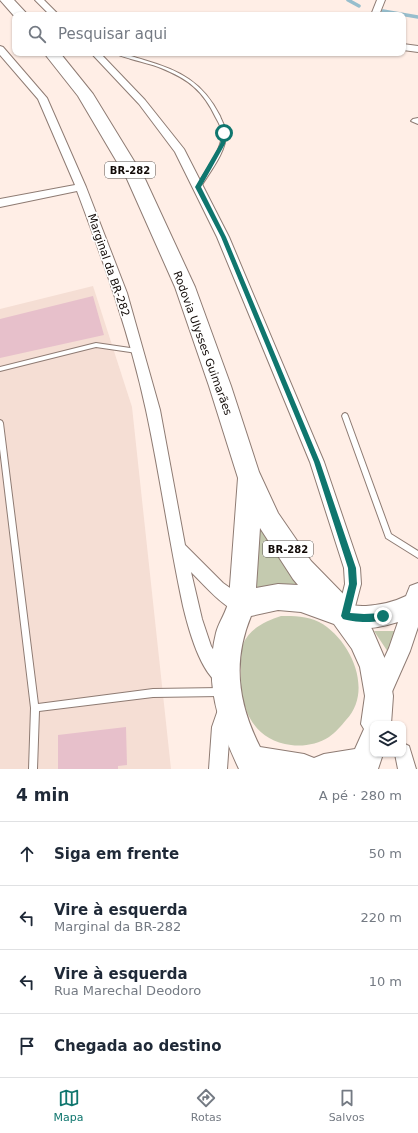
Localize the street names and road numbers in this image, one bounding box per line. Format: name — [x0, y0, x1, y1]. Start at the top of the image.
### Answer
road number: BR-282 — [105, 162, 155, 178]
street label: Marginal da BR-282 — [85, 212, 132, 318]
street label: Rodovia Ulysses Guimarães — [170, 269, 235, 417]
road number: BR-282 — [263, 541, 313, 557]

